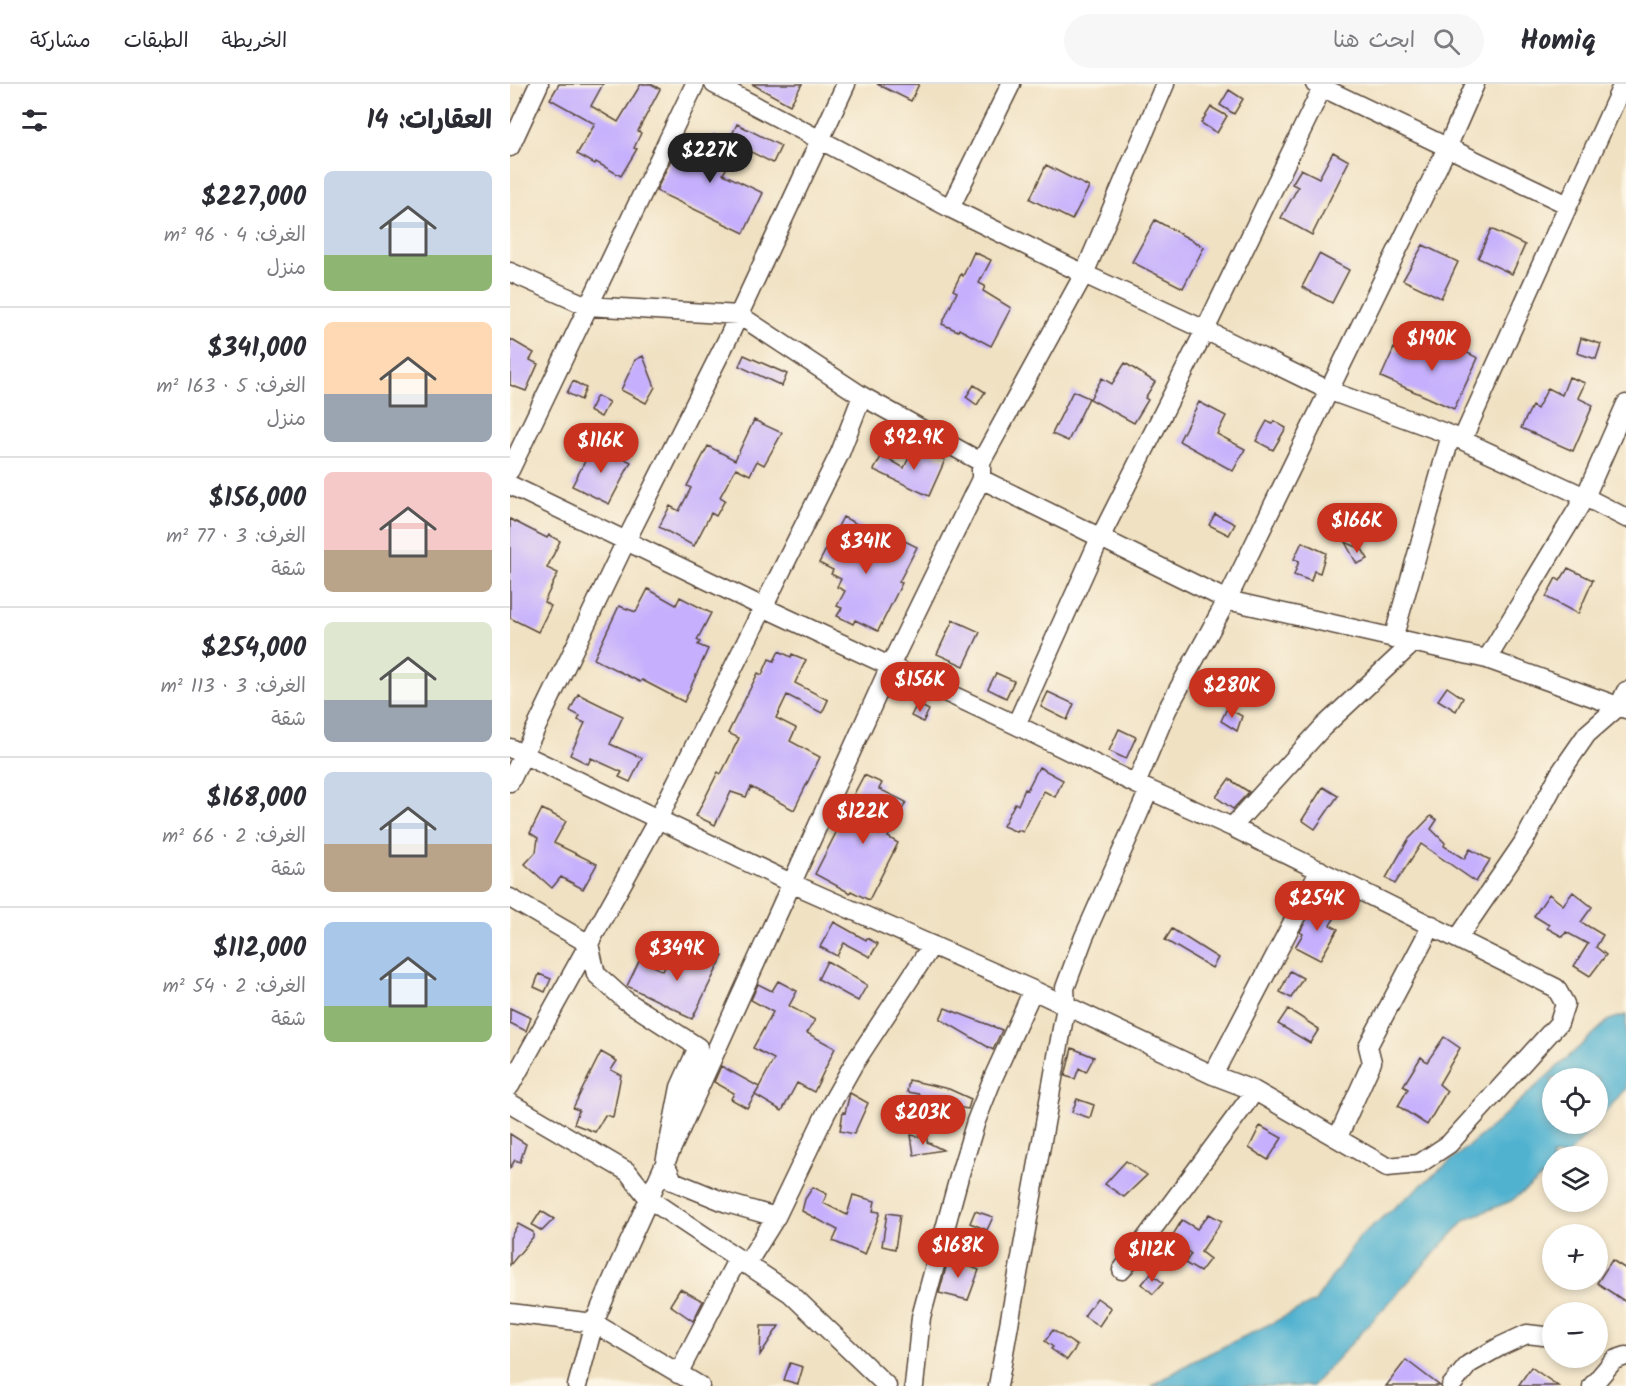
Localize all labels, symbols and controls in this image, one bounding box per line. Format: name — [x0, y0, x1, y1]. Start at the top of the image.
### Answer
search box — [1064, 14, 1484, 68]
text: Homiq — [1520, 19, 1596, 64]
text: ابحث هنا — [1333, 24, 1415, 59]
text: مشاركة — [30, 25, 91, 58]
text: الطبقات — [124, 25, 189, 58]
text: الخريطة — [222, 25, 287, 58]
icon: search — [1430, 25, 1463, 58]
text: العقارات: 14 — [366, 100, 492, 142]
icon: filters — [18, 104, 51, 137]
pin: $227K — [668, 133, 752, 184]
text: $227K — [682, 136, 738, 168]
text: $227,000 — [201, 177, 306, 219]
icon: home — [372, 195, 444, 267]
text: الغرف: 4 · 96 m² — [164, 220, 306, 252]
text: منزل — [267, 253, 306, 285]
pin: $190K — [1390, 321, 1474, 372]
text: $190K — [1407, 324, 1457, 356]
text: $341,000 — [208, 328, 306, 370]
icon: home — [372, 346, 444, 418]
text: الغرف: 5 · 163 m² — [156, 371, 306, 403]
text: منزل — [267, 404, 306, 436]
pin: $92.9K — [865, 420, 963, 471]
pin: $116K — [559, 423, 643, 474]
text: $92.9K — [884, 423, 944, 455]
text: $116K — [578, 426, 624, 458]
text: $156,000 — [209, 478, 306, 520]
icon: home — [372, 496, 444, 568]
pin: $166K — [1315, 503, 1399, 554]
text: $166K — [1331, 506, 1383, 538]
text: الغرف: 3 · 77 m² — [166, 521, 306, 553]
pin: $341K — [824, 524, 908, 575]
text: $341K — [840, 527, 892, 559]
text: شقة — [271, 554, 306, 586]
text: $254,000 — [201, 628, 306, 670]
icon: home — [372, 646, 444, 718]
pin: $156K — [878, 662, 962, 713]
text: $156K — [895, 665, 945, 697]
pin: $280K — [1190, 668, 1274, 719]
text: الغرف: 3 · 113 m² — [161, 671, 306, 703]
text: $280K — [1203, 671, 1261, 703]
text: شقة — [271, 704, 306, 736]
text: $168,000 — [206, 778, 306, 820]
pin: $122K — [821, 794, 905, 845]
icon: home — [372, 796, 444, 868]
text: $122K — [836, 797, 890, 829]
text: الغرف: 2 · 66 m² — [162, 821, 306, 853]
text: شقة — [271, 854, 306, 886]
pin: $254K — [1275, 881, 1359, 932]
text: $254K — [1289, 884, 1345, 916]
text: $112,000 — [213, 928, 306, 970]
pin: $349K — [635, 931, 719, 982]
text: $349K — [649, 934, 705, 966]
icon: home — [372, 946, 444, 1018]
text: الغرف: 2 · 54 m² — [163, 971, 306, 1003]
text: شقة — [271, 1004, 306, 1036]
map controls — [1542, 1068, 1608, 1368]
button: locate — [1542, 1068, 1608, 1134]
pin: $203K — [881, 1095, 965, 1146]
text: $203K — [895, 1098, 951, 1130]
button: layers — [1542, 1146, 1608, 1212]
button: + — [1542, 1224, 1608, 1290]
pin: $168K — [916, 1228, 1000, 1279]
text: $168K — [932, 1231, 984, 1263]
pin: $112K — [1110, 1232, 1194, 1283]
text: $112K — [1128, 1235, 1176, 1267]
button: − — [1542, 1302, 1608, 1368]

